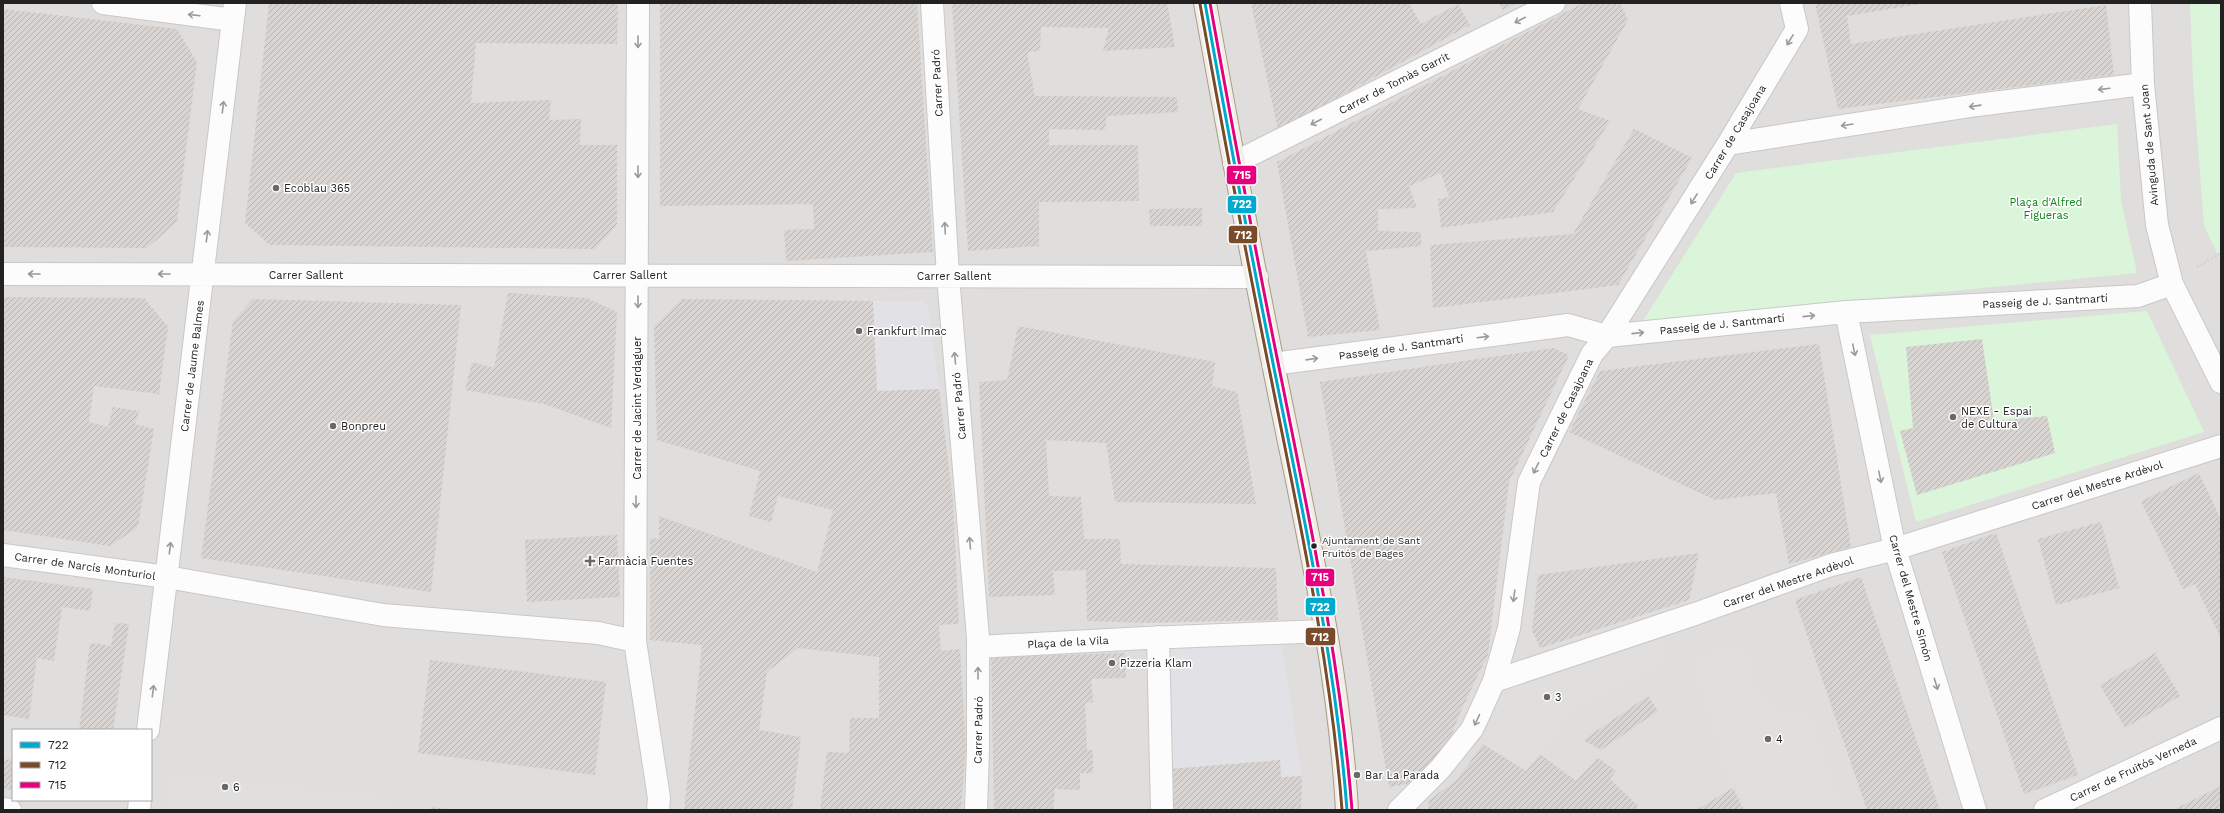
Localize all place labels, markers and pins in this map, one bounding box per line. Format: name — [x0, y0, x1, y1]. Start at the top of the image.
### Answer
place label: Ecoblau 365 — [284, 182, 350, 195]
marker: Ecoblau 365 — [271, 183, 281, 193]
place label: Frankfurt Imac — [867, 325, 947, 338]
marker: Frankfurt Imac — [854, 326, 864, 336]
place label: NEXE - Espai de Cultura — [1961, 405, 2032, 431]
marker: NEXE - Espai de Cultura — [1948, 412, 1958, 422]
place label: Bonpreu — [341, 420, 386, 433]
marker: Bonpreu — [328, 421, 338, 431]
place label: Ajuntament de Sant Fruitós de Bages — [1322, 535, 1421, 559]
marker: Ajuntament de Sant Fruitós de Bages — [1309, 541, 1319, 551]
place label: Farmàcia Fuentes — [598, 555, 693, 568]
marker: Farmàcia Fuentes — [585, 556, 595, 566]
place label: Pizzeria Klam — [1120, 657, 1192, 670]
marker: Pizzeria Klam — [1107, 658, 1117, 668]
place label: 3 — [1555, 691, 1561, 704]
marker: 3 — [1542, 692, 1552, 702]
place label: 4 — [1776, 733, 1783, 746]
marker: 4 — [1763, 734, 1773, 744]
place label: Bar La Parada — [1365, 769, 1439, 782]
marker: Bar La Parada — [1352, 770, 1362, 780]
place label: 6 — [233, 781, 240, 794]
marker: 6 — [220, 782, 230, 792]

